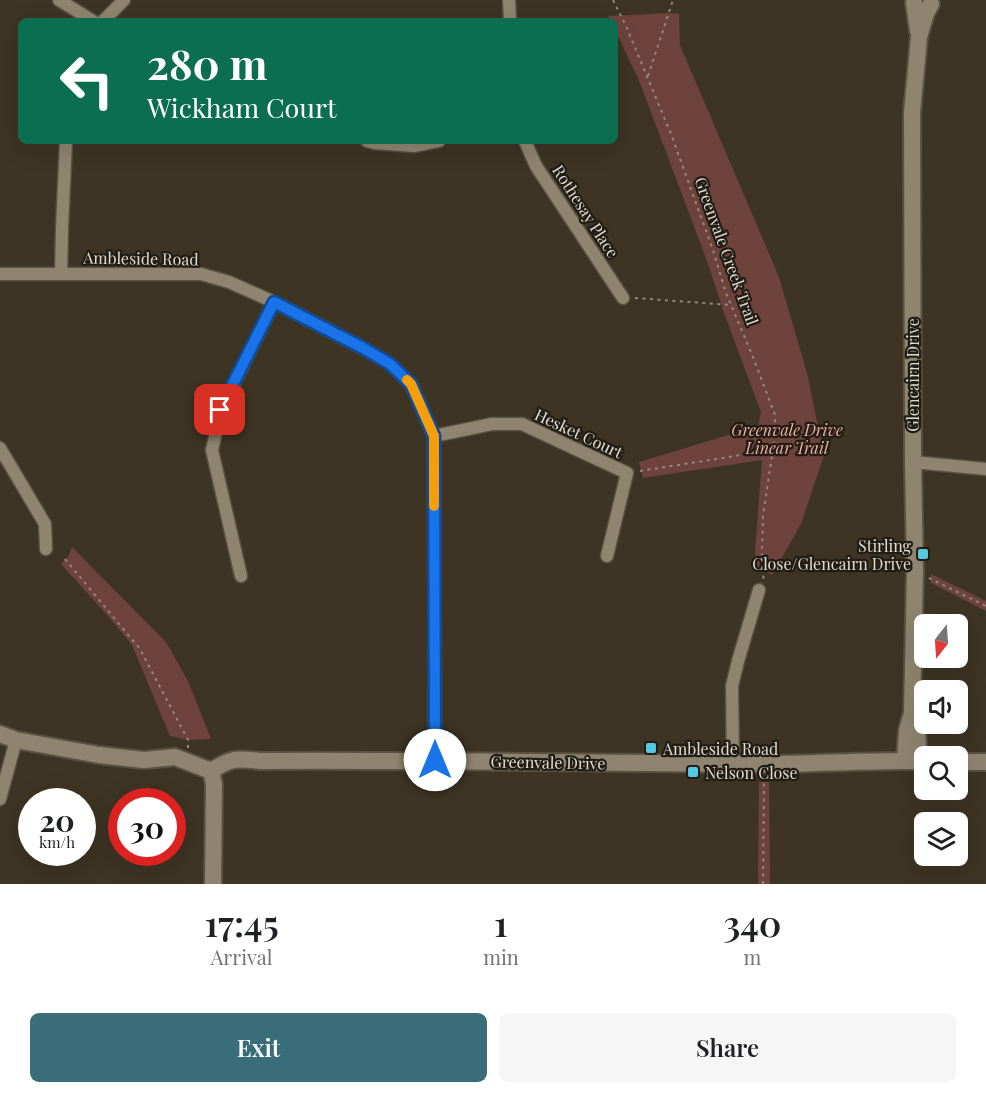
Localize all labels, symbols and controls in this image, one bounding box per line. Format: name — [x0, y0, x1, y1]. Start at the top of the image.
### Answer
text: 280 m — [147, 35, 267, 91]
icon: left — [48, 42, 126, 120]
text: Wickham Court — [147, 89, 337, 125]
street label: Rothesay Place — [548, 161, 624, 261]
street label: Greenvale Creek Trail — [690, 174, 764, 328]
street label: Ambleside Road — [82, 246, 199, 270]
street label: Glencairn Drive — [902, 318, 923, 432]
pin — [194, 384, 245, 435]
icon: arrive — [203, 393, 236, 426]
street label: Hesket Court — [532, 403, 627, 463]
park label: Greenvale Drive Linear Trail — [731, 419, 843, 458]
place label: Stirling Close/Glencairn Drive — [752, 535, 912, 574]
marker: Stirling Close/Glencairn Drive — [916, 547, 930, 561]
north arrow — [914, 614, 968, 668]
map controls — [914, 614, 968, 866]
button: sound — [914, 680, 968, 734]
position arrow — [403, 728, 467, 792]
place label: Ambleside Road — [662, 738, 778, 759]
marker: Ambleside Road — [644, 741, 658, 755]
button: search — [914, 746, 968, 800]
street label: Greenvale Drive — [490, 750, 606, 774]
place label: Nelson Close — [705, 762, 798, 783]
marker: Nelson Close — [686, 765, 700, 779]
speed limit sign: 30 — [108, 788, 186, 866]
text: 20 — [39, 800, 75, 840]
button: layers — [914, 812, 968, 866]
text: km/h — [39, 832, 75, 852]
text: 17:45 — [204, 898, 279, 946]
text: 1 — [494, 898, 508, 946]
text: 340 — [723, 898, 782, 946]
text: Arrival — [211, 943, 272, 970]
text: min — [483, 943, 519, 970]
text: m — [743, 943, 761, 970]
button: Exit — [30, 1013, 487, 1082]
button: Share — [499, 1013, 956, 1082]

